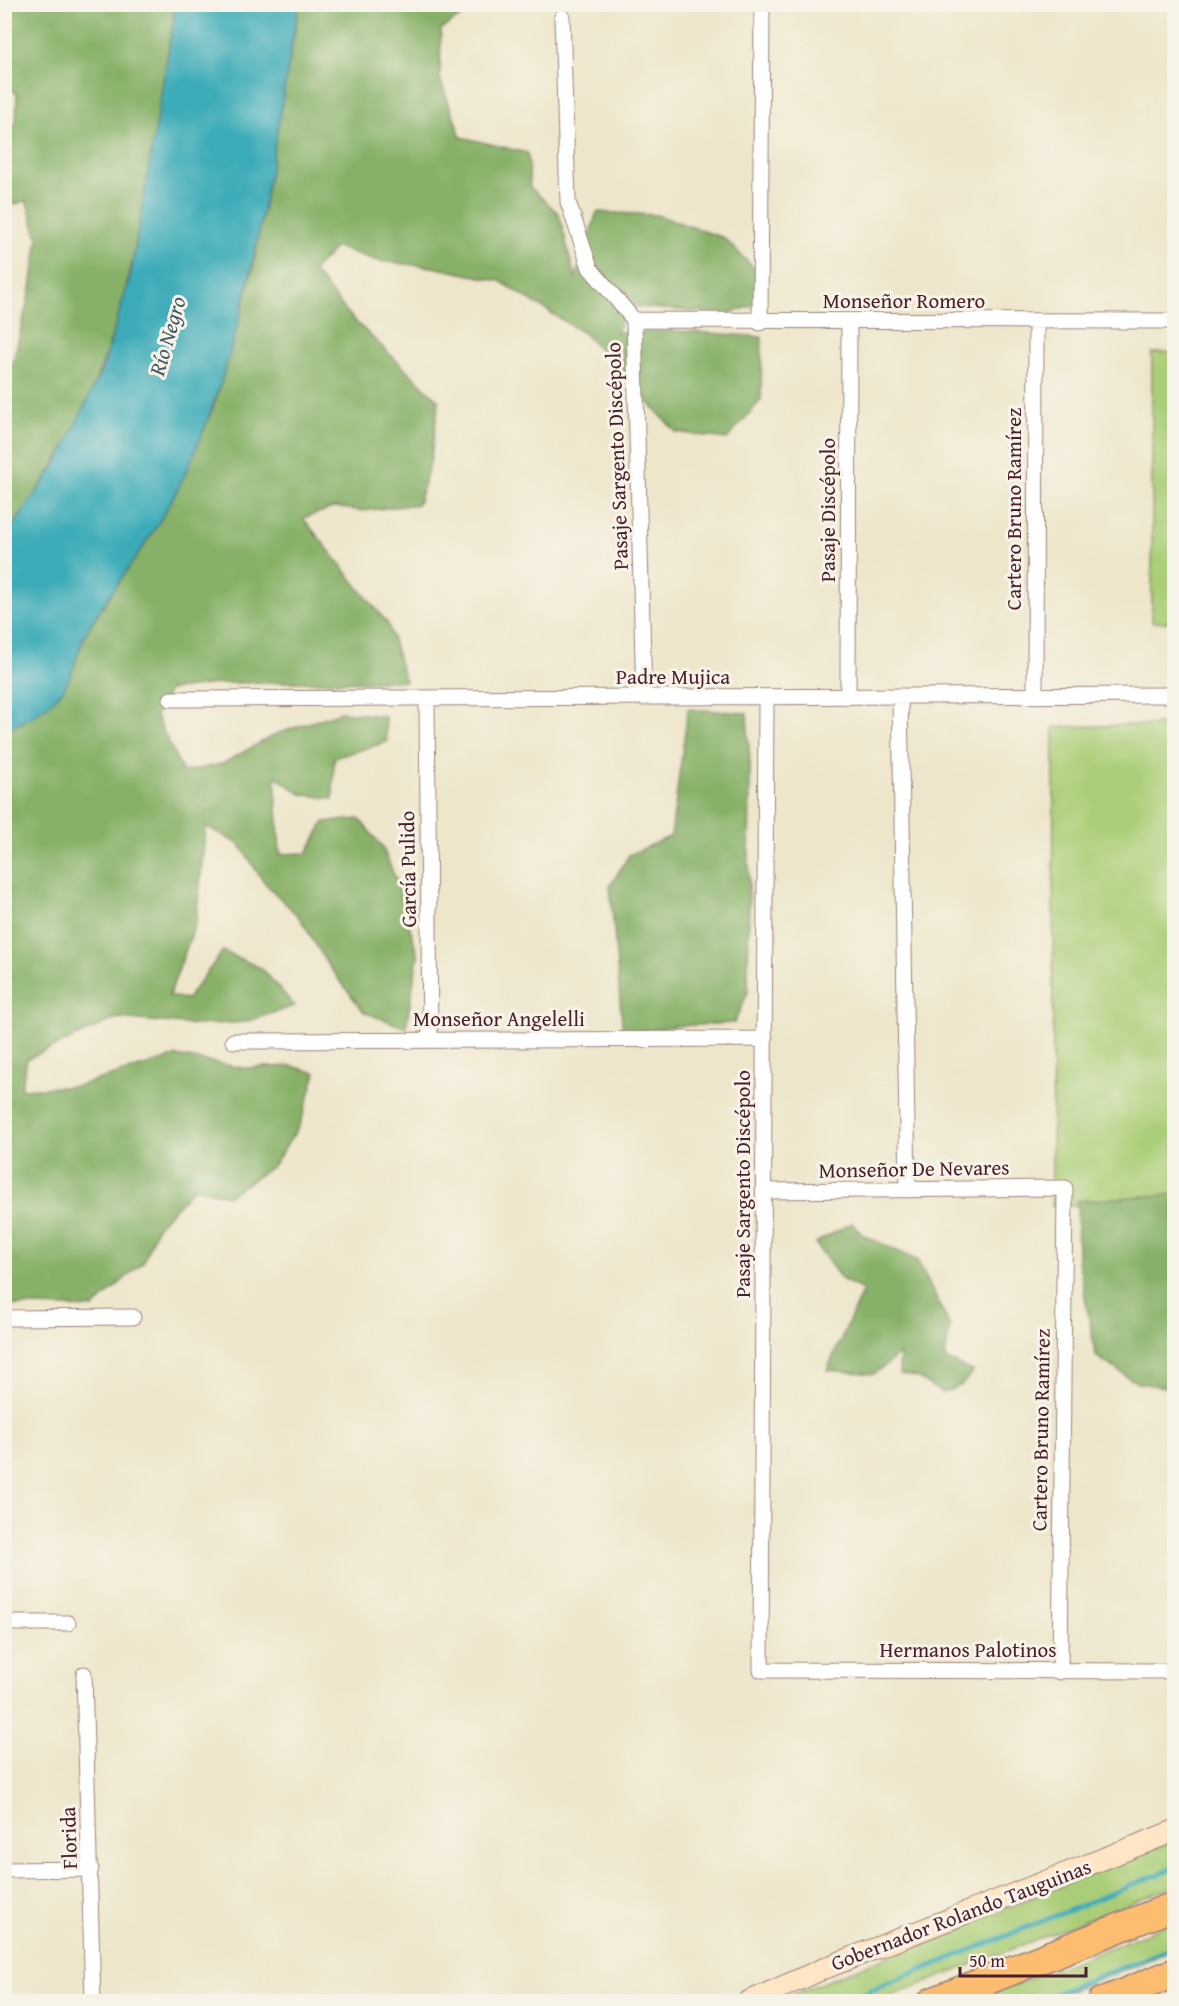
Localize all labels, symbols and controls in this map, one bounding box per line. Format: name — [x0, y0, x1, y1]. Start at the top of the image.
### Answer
street label: Monseñor Romero — [823, 285, 985, 316]
water label: Río Negro — [140, 293, 194, 380]
street label: Pasaje Sargento Discépolo — [597, 341, 636, 571]
street label: Cartero Bruno Ramírez — [998, 408, 1029, 610]
street label: Pasaje Discépolo — [812, 438, 843, 582]
street label: Padre Mujica — [616, 661, 730, 692]
street label: García Pulido — [391, 810, 424, 928]
street label: Monseñor Angelelli — [413, 1003, 585, 1034]
street label: Pasaje Sargento Discépolo — [727, 1070, 758, 1298]
street label: Monseñor De Nevares — [818, 1151, 1010, 1186]
street label: Cartero Bruno Ramírez — [1023, 1329, 1058, 1531]
street label: Hermanos Palotinos — [880, 1634, 1056, 1665]
street label: Florida — [52, 1806, 85, 1870]
street label: Gobernador Rolando Tauguinas — [826, 1851, 1095, 1979]
scale bar — [960, 1940, 1086, 1978]
text: 50 m — [969, 1947, 1005, 1974]

